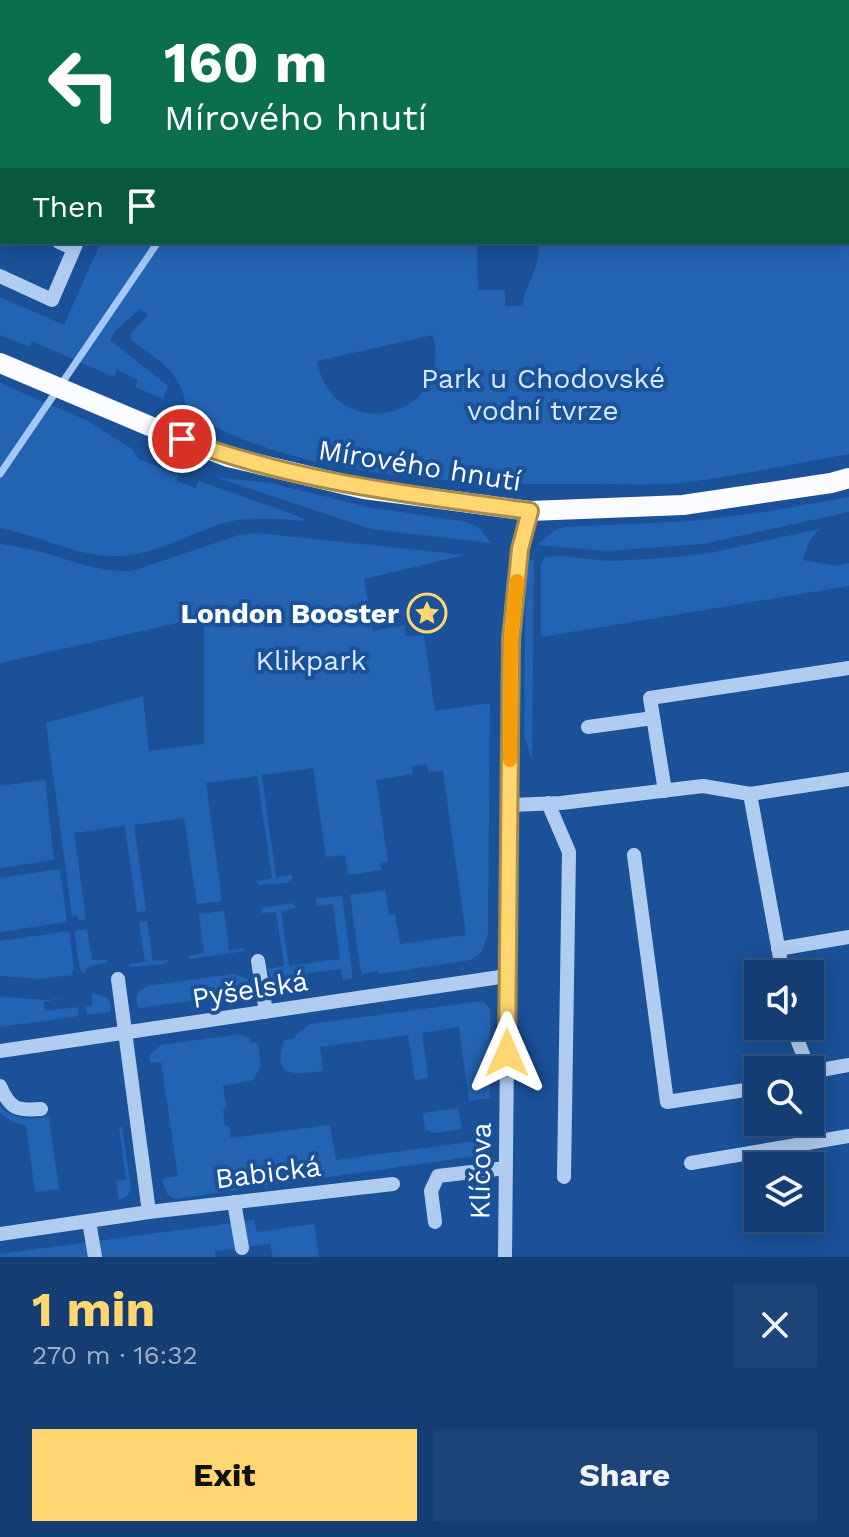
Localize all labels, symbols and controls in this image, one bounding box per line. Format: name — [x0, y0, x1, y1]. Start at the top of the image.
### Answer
text: 160 m — [164, 30, 327, 96]
icon: left — [32, 32, 136, 136]
text: Mírového hnutí — [164, 97, 427, 139]
icon: arrive — [120, 184, 164, 228]
text: Then — [32, 189, 104, 224]
park label: Park u Chodovské vodní tvrze — [421, 362, 665, 427]
pin — [148, 405, 216, 473]
icon: arrive — [160, 417, 204, 461]
street label: Mírového hnutí — [316, 433, 524, 498]
place icon: London Booster — [406, 592, 448, 634]
place label: London Booster — [180, 597, 399, 630]
park label: Klikpark — [256, 644, 367, 677]
map controls — [744, 960, 824, 1232]
button: sound — [744, 960, 824, 1040]
street label: Pyšelská — [190, 964, 311, 1015]
position arrow — [465, 1011, 549, 1095]
button: search — [744, 1056, 824, 1136]
street label: Klíčova — [463, 1122, 498, 1220]
street label: Babická — [213, 1150, 323, 1195]
button: layers — [744, 1152, 824, 1232]
text: 1 min — [32, 1281, 155, 1338]
button: close — [733, 1283, 817, 1367]
text: 270 m · 16:32 — [32, 1340, 198, 1370]
button: Exit — [32, 1429, 417, 1521]
button: Share — [433, 1429, 817, 1521]

